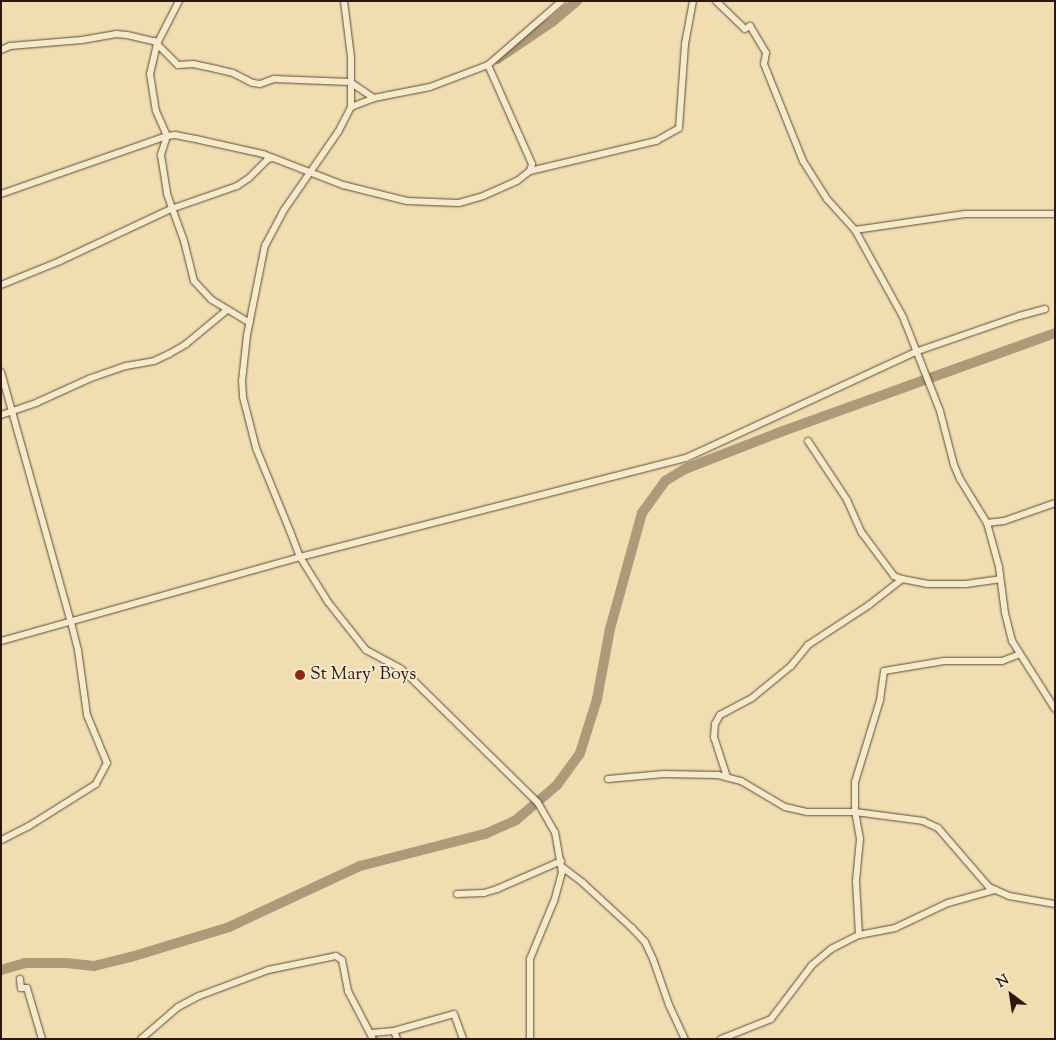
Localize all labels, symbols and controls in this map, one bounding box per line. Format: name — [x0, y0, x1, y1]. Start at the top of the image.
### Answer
place label: St Mary' Boys — [310, 664, 416, 686]
marker: St Mary' Boys — [294, 669, 306, 681]
north arrow — [986, 970, 1036, 1020]
text: N — [993, 971, 1013, 994]

